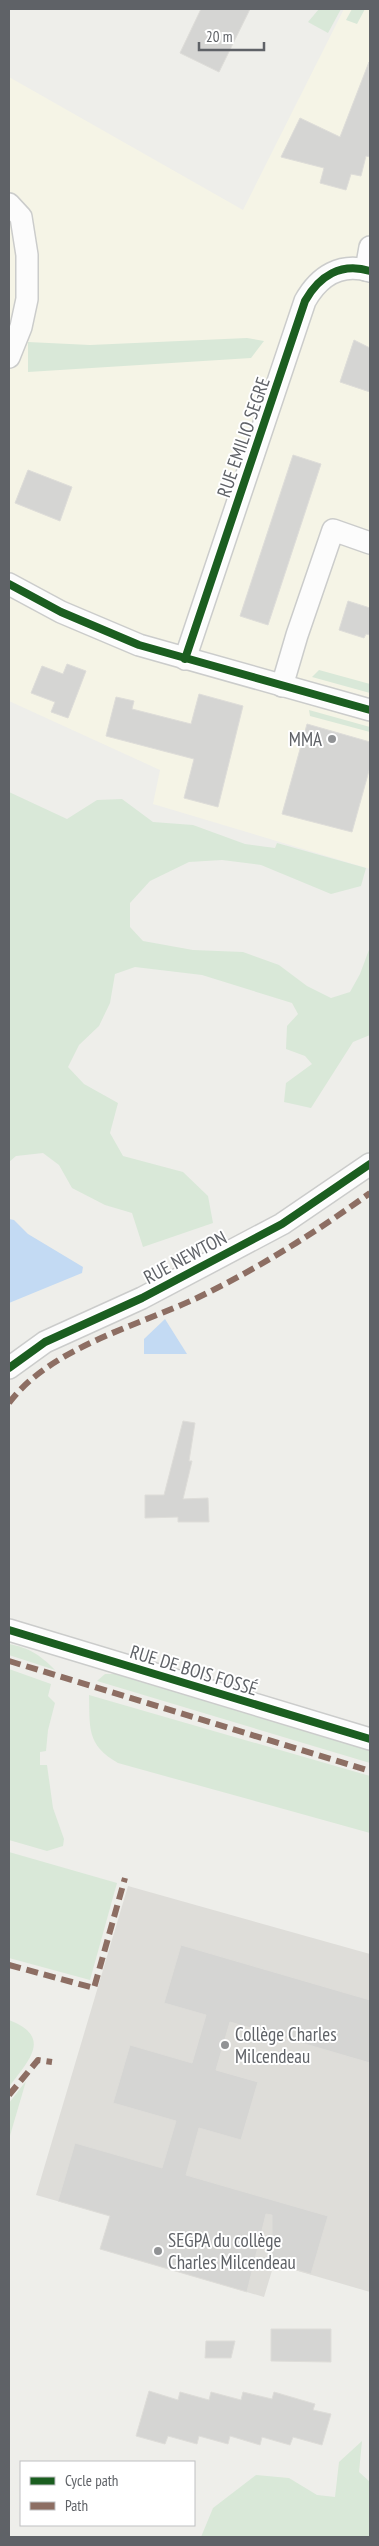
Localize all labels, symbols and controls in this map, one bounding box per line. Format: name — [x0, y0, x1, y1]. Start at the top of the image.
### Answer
scale bar — [199, 20, 264, 52]
text: 20 m — [206, 27, 232, 46]
street label: RUE EMILIO SEGRE — [211, 374, 275, 500]
place label: MMA — [289, 727, 322, 751]
marker: MMA — [326, 733, 338, 745]
street label: RUE NEWTON — [139, 1225, 231, 1289]
street label: RUE DE BOIS FOSSÉ — [127, 1639, 261, 1701]
place label: Collège Charles Milcendeau — [235, 2022, 337, 2068]
marker: Collège Charles Milcendeau — [219, 2039, 231, 2051]
place label: SEGPA du collège Charles Milcendeau — [168, 2228, 296, 2274]
marker: SEGPA du collège Charles Milcendeau — [152, 2245, 164, 2257]
legend — [20, 2461, 195, 2526]
text: Cycle path — [65, 2471, 118, 2490]
text: Path — [65, 2496, 88, 2515]

